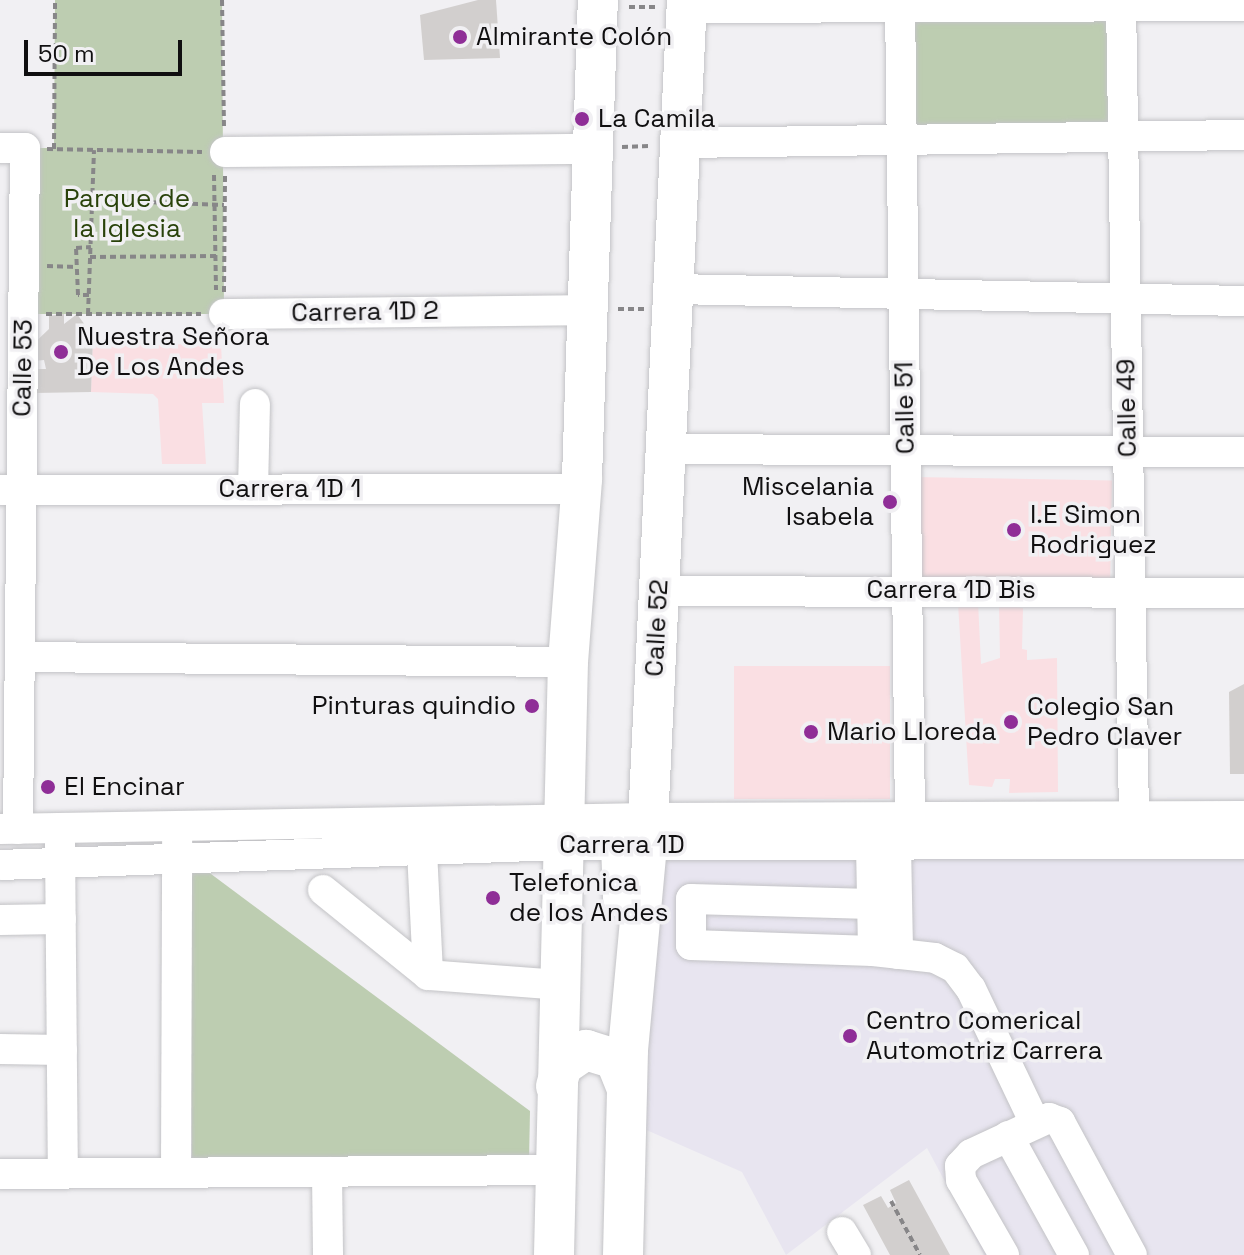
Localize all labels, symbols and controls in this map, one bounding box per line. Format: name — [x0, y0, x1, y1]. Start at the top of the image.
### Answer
place label: Almirante Colón — [476, 21, 672, 53]
scale bar — [28, 24, 186, 74]
marker: Almirante Colón — [451, 28, 469, 46]
text: 50 m — [38, 38, 95, 69]
place label: La Camila — [598, 103, 716, 135]
marker: La Camila — [573, 110, 591, 128]
park label: Parque de la Iglesia — [64, 183, 190, 244]
street label: Carrera 1D 2 — [291, 295, 439, 329]
street label: Calle 53 — [7, 319, 39, 417]
place label: Nuestra Señora De Los Andes — [77, 321, 270, 382]
marker: Nuestra Señora De Los Andes — [52, 343, 70, 361]
street label: Calle 49 — [1111, 358, 1143, 458]
street label: Calle 51 — [889, 361, 921, 455]
place label: Miscelania Isabela — [742, 471, 874, 532]
street label: Carrera 1D 1 — [219, 473, 361, 505]
marker: Miscelania Isabela — [881, 493, 899, 511]
place label: I.E Simon Rodriguez — [1030, 499, 1156, 560]
marker: I.E Simon Rodriguez — [1005, 521, 1023, 539]
street label: Carrera 1D Bis — [866, 574, 1036, 606]
street label: Calle 52 — [639, 579, 675, 677]
place label: Pinturas quindio — [312, 690, 516, 722]
place label: Colegio San Pedro Claver — [1027, 691, 1182, 752]
marker: Pinturas quindio — [523, 697, 541, 715]
marker: Colegio San Pedro Claver — [1002, 713, 1020, 731]
place label: Mario Lloreda — [827, 716, 996, 748]
marker: Mario Lloreda — [802, 723, 820, 741]
place label: El Encinar — [64, 771, 185, 803]
marker: El Encinar — [39, 778, 57, 796]
street label: Carrera 1D — [559, 829, 685, 861]
place label: Telefonica de los Andes — [509, 867, 669, 928]
marker: Telefonica de los Andes — [484, 889, 502, 907]
place label: Centro Comerical Automotriz Carrera — [866, 1005, 1103, 1066]
marker: Centro Comerical Automotriz Carrera — [841, 1027, 859, 1045]

